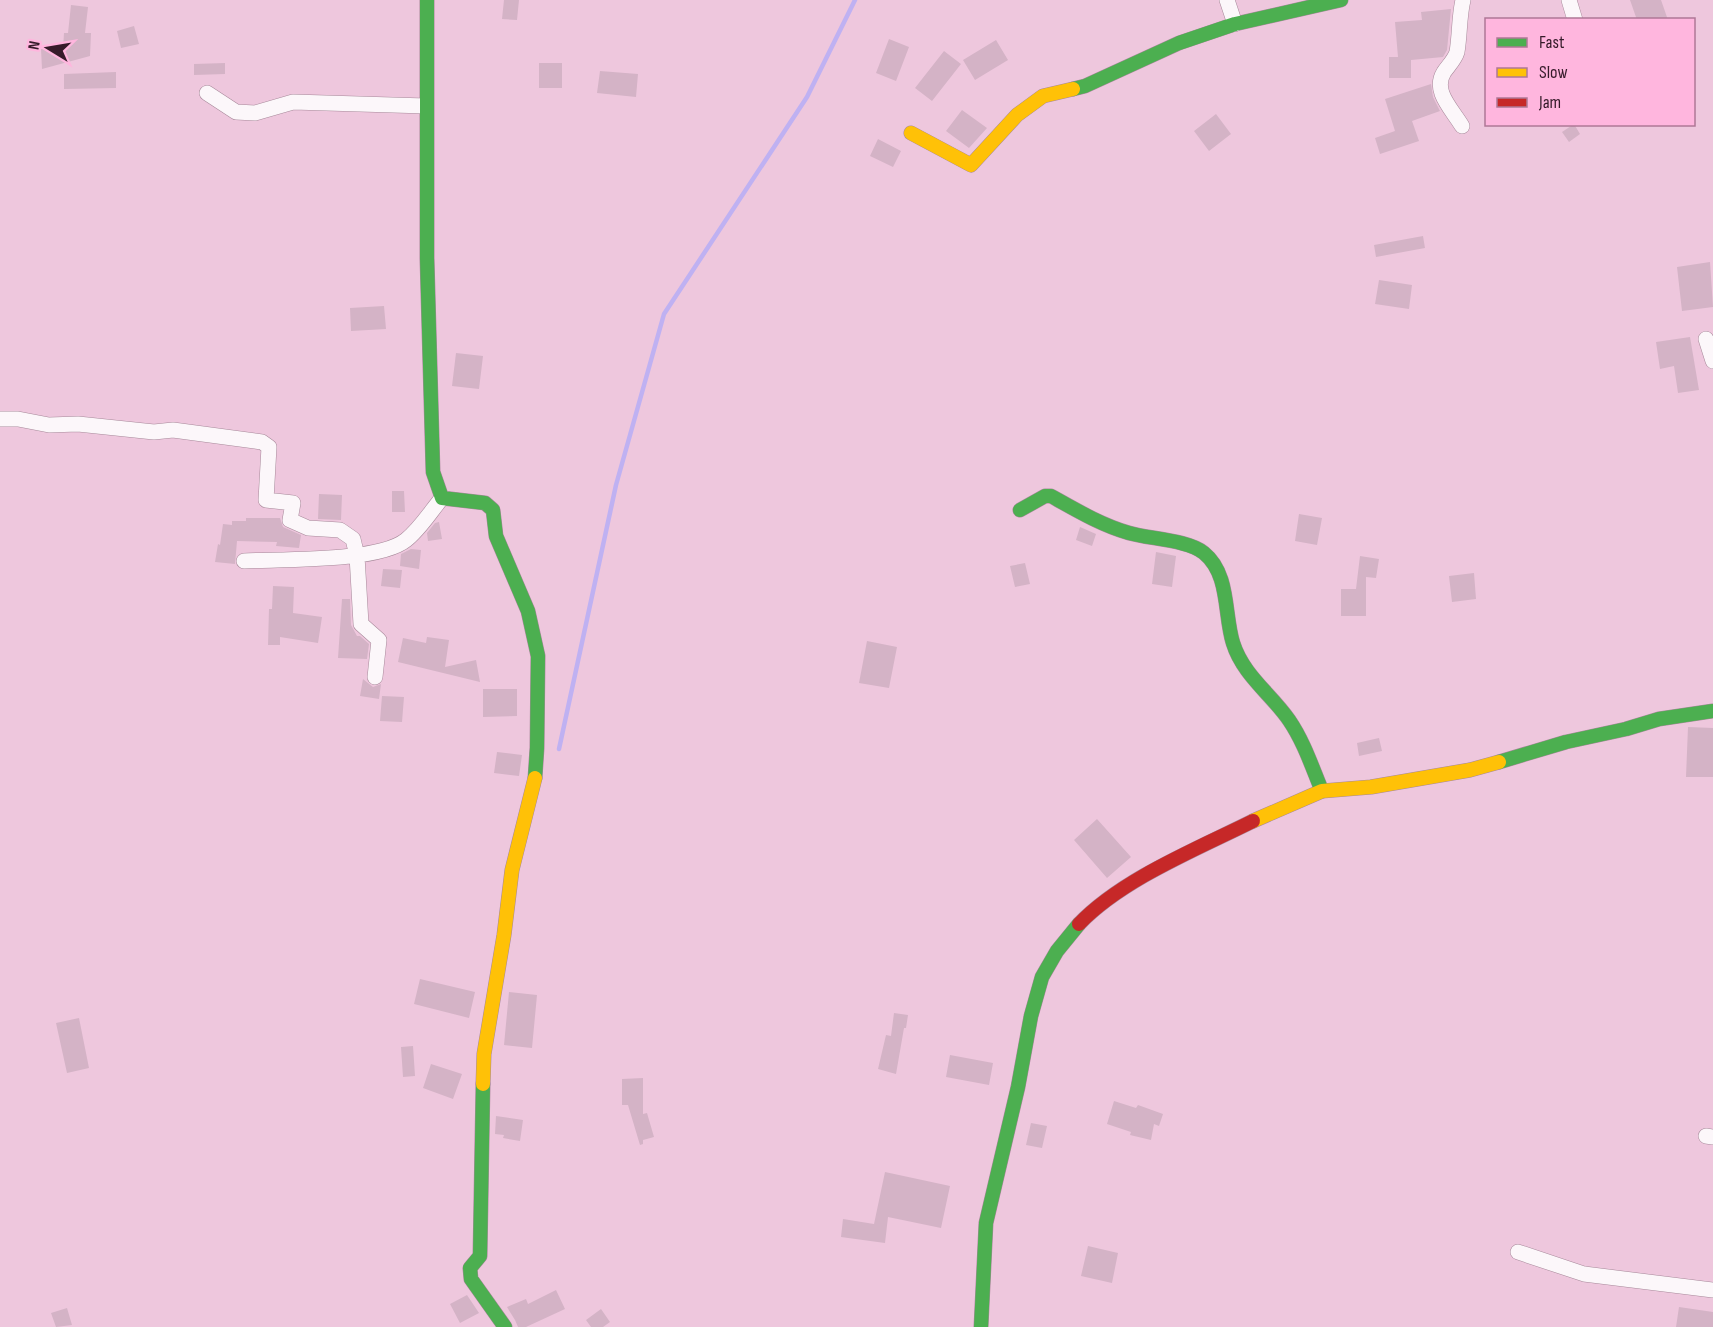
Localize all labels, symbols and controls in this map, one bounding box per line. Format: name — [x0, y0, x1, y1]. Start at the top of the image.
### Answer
north arrow — [18, 18, 78, 78]
legend — [1485, 18, 1695, 126]
text: Fast — [1539, 32, 1565, 53]
text: N — [25, 39, 45, 51]
text: Slow — [1539, 62, 1568, 83]
text: Jam — [1538, 92, 1561, 113]

